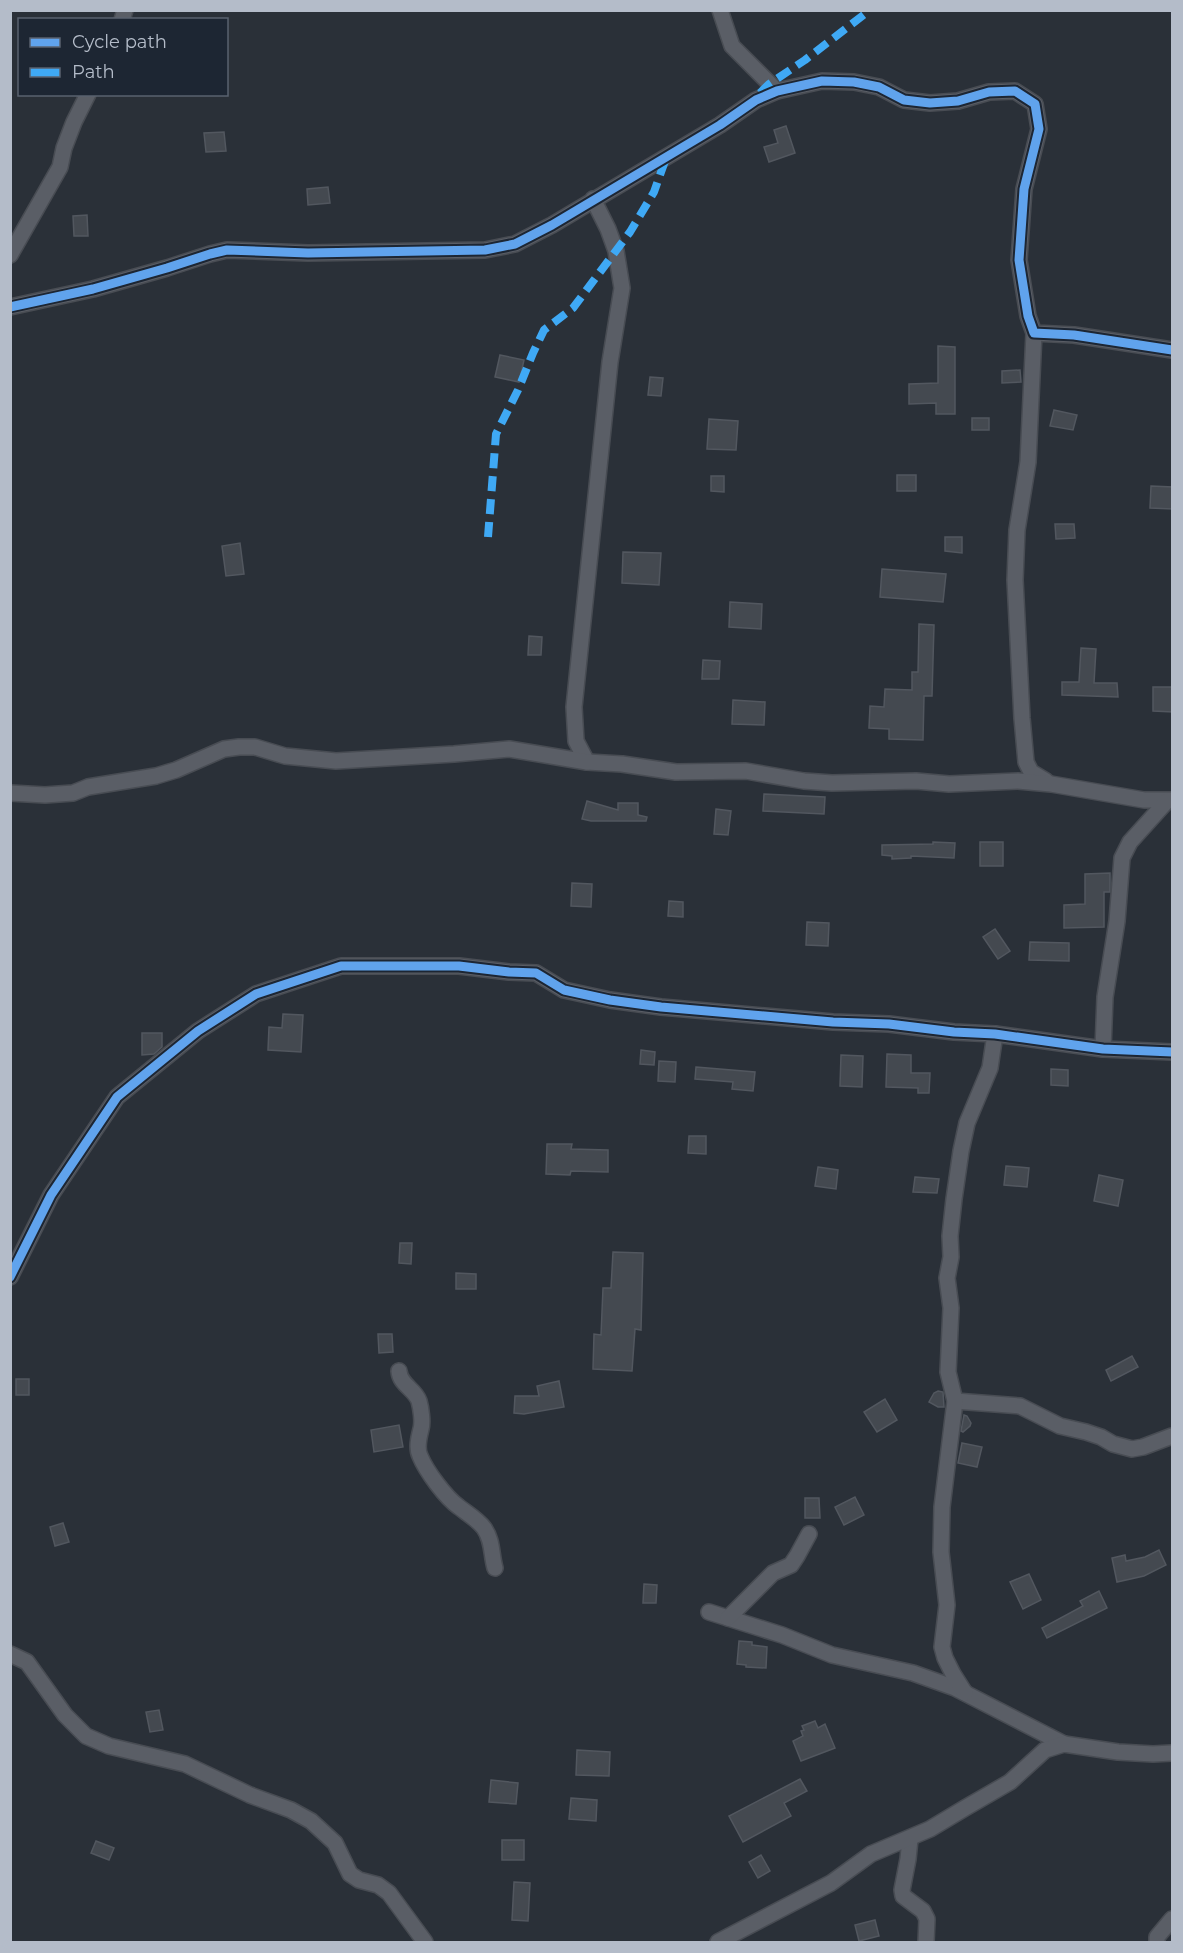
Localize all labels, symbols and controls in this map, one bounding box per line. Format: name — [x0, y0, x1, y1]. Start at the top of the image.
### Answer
legend — [18, 18, 228, 96]
text: Cycle path — [72, 31, 167, 53]
text: Path — [72, 61, 115, 83]

